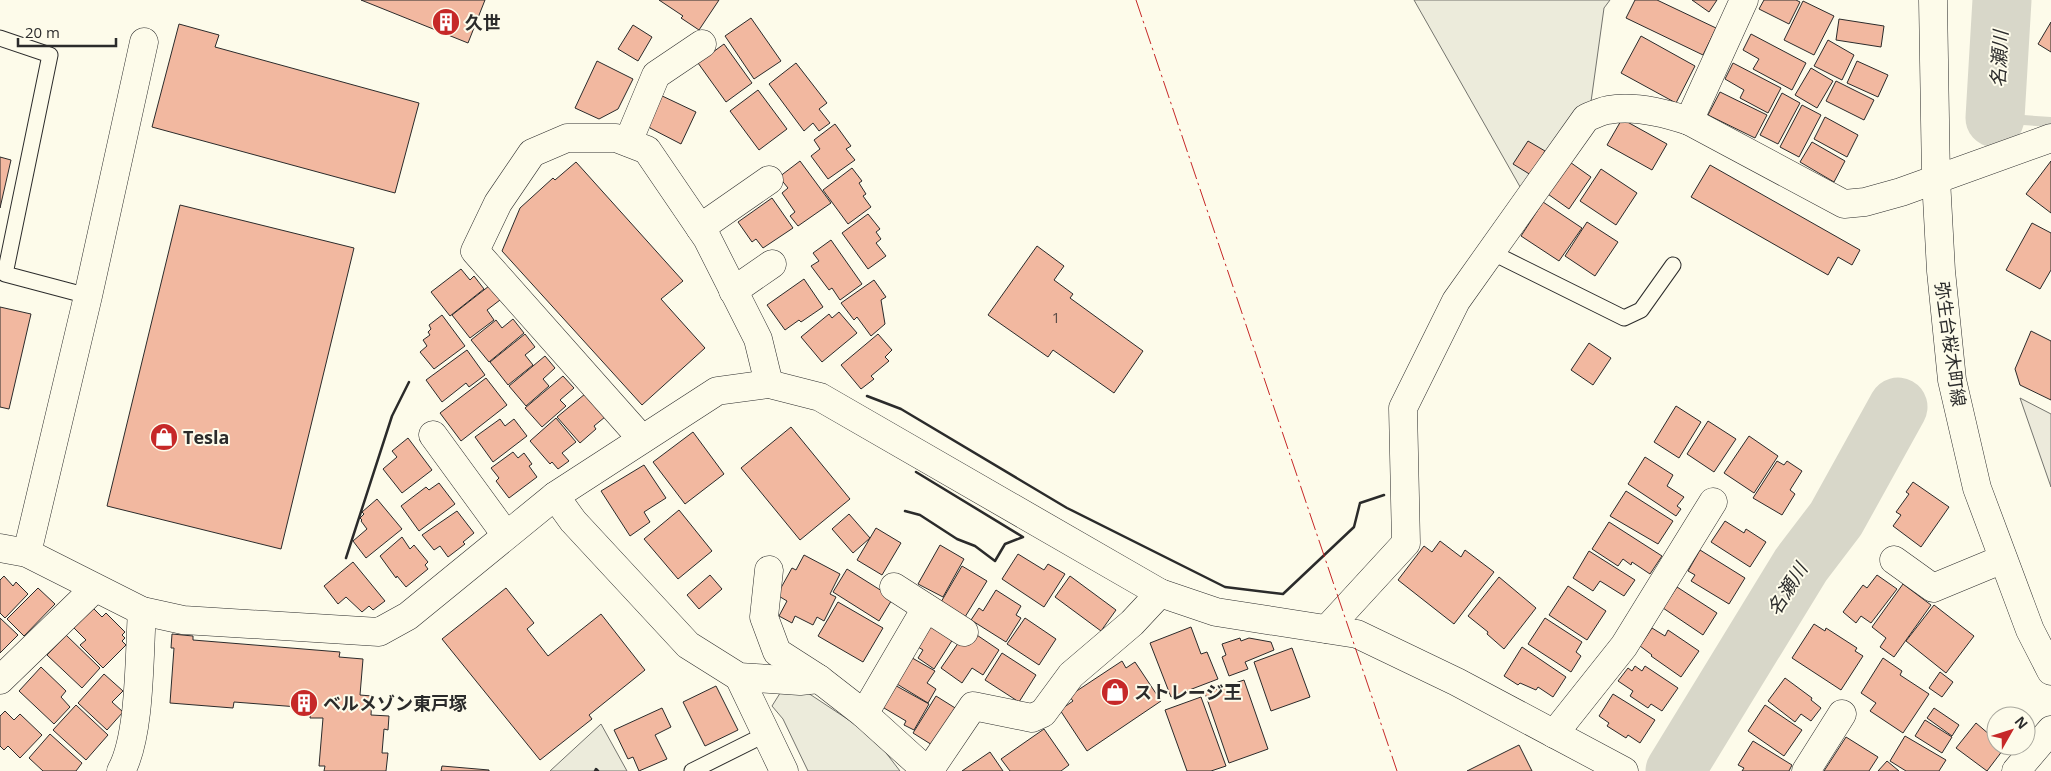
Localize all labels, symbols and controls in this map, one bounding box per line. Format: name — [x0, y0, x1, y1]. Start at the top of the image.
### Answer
building icon: 久世 — [431, 7, 461, 37]
place label: 久世 — [465, 10, 501, 34]
scale bar — [18, 15, 115, 47]
text: 20 m — [25, 22, 60, 42]
water label: 名瀬川 — [1985, 28, 2014, 88]
street label: 弥生台桜木町線 — [1930, 280, 1972, 408]
house number: 1 — [1052, 307, 1060, 327]
shop icon: Tesla — [149, 422, 179, 452]
place label: Tesla — [183, 425, 229, 449]
water label: 名瀬川 — [1761, 556, 1814, 620]
shop icon: ストレージ王 — [1100, 677, 1130, 707]
place label: ストレージ王 — [1134, 680, 1242, 704]
building icon: ベルメゾン東戸塚 — [289, 688, 319, 718]
place label: ベルメゾン東戸塚 — [323, 691, 467, 715]
north arrow — [1986, 706, 2036, 756]
text: N — [2011, 712, 2032, 733]

